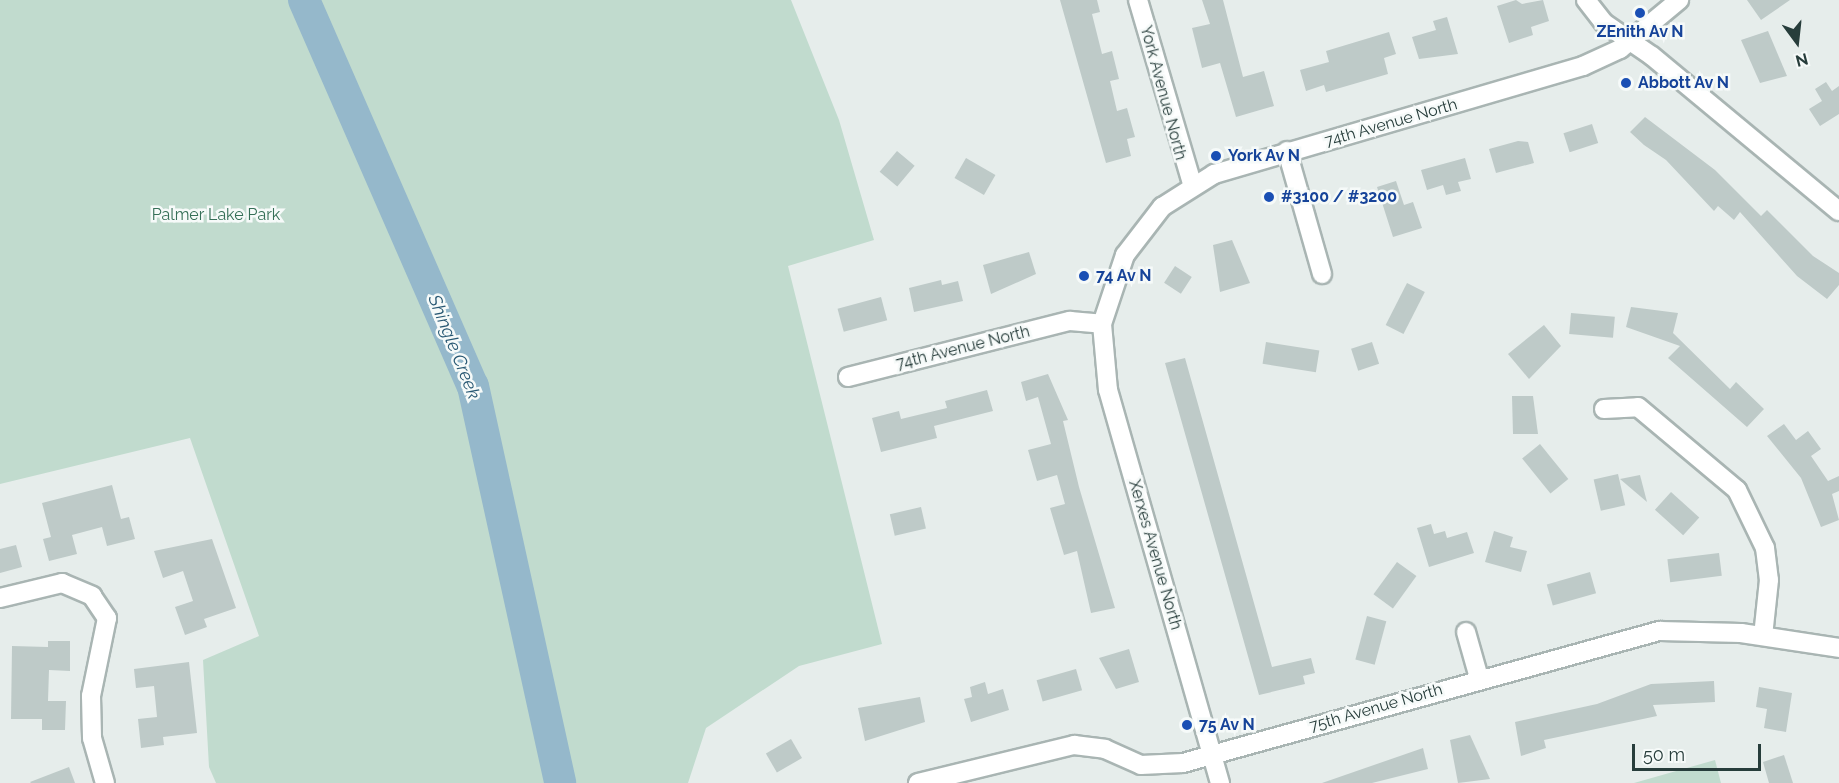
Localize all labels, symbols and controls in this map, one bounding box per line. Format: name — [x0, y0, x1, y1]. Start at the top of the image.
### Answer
marker: ZEnith Av N — [1633, 6, 1647, 20]
north arrow — [1767, 12, 1827, 72]
place label: ZEnith Av N — [1596, 22, 1684, 42]
street label: York Avenue North — [1136, 23, 1190, 163]
text: N — [1793, 49, 1810, 71]
place label: Abbott Av N — [1638, 73, 1730, 93]
marker: Abbott Av N — [1619, 76, 1633, 90]
street label: 74th Avenue North — [1322, 95, 1460, 151]
place label: York Av N — [1228, 146, 1301, 166]
marker: York Av N — [1209, 149, 1223, 163]
place label: #3100 / #3200 — [1281, 187, 1397, 207]
marker: #3100 / #3200 — [1262, 190, 1276, 204]
park label: Palmer Lake Park — [152, 205, 280, 225]
place label: 74 Av N — [1096, 266, 1152, 286]
marker: 74 Av N — [1077, 269, 1091, 283]
water label: Shingle Creek — [423, 292, 485, 402]
street label: 74th Avenue North — [894, 322, 1032, 374]
street label: Xerxes Avenue North — [1124, 478, 1186, 632]
street label: 75th Avenue North — [1307, 680, 1445, 736]
place label: 75 Av N — [1199, 715, 1256, 735]
marker: 75 Av N — [1180, 718, 1194, 732]
scale bar — [1635, 732, 1764, 770]
text: 50 m — [1643, 744, 1685, 765]

